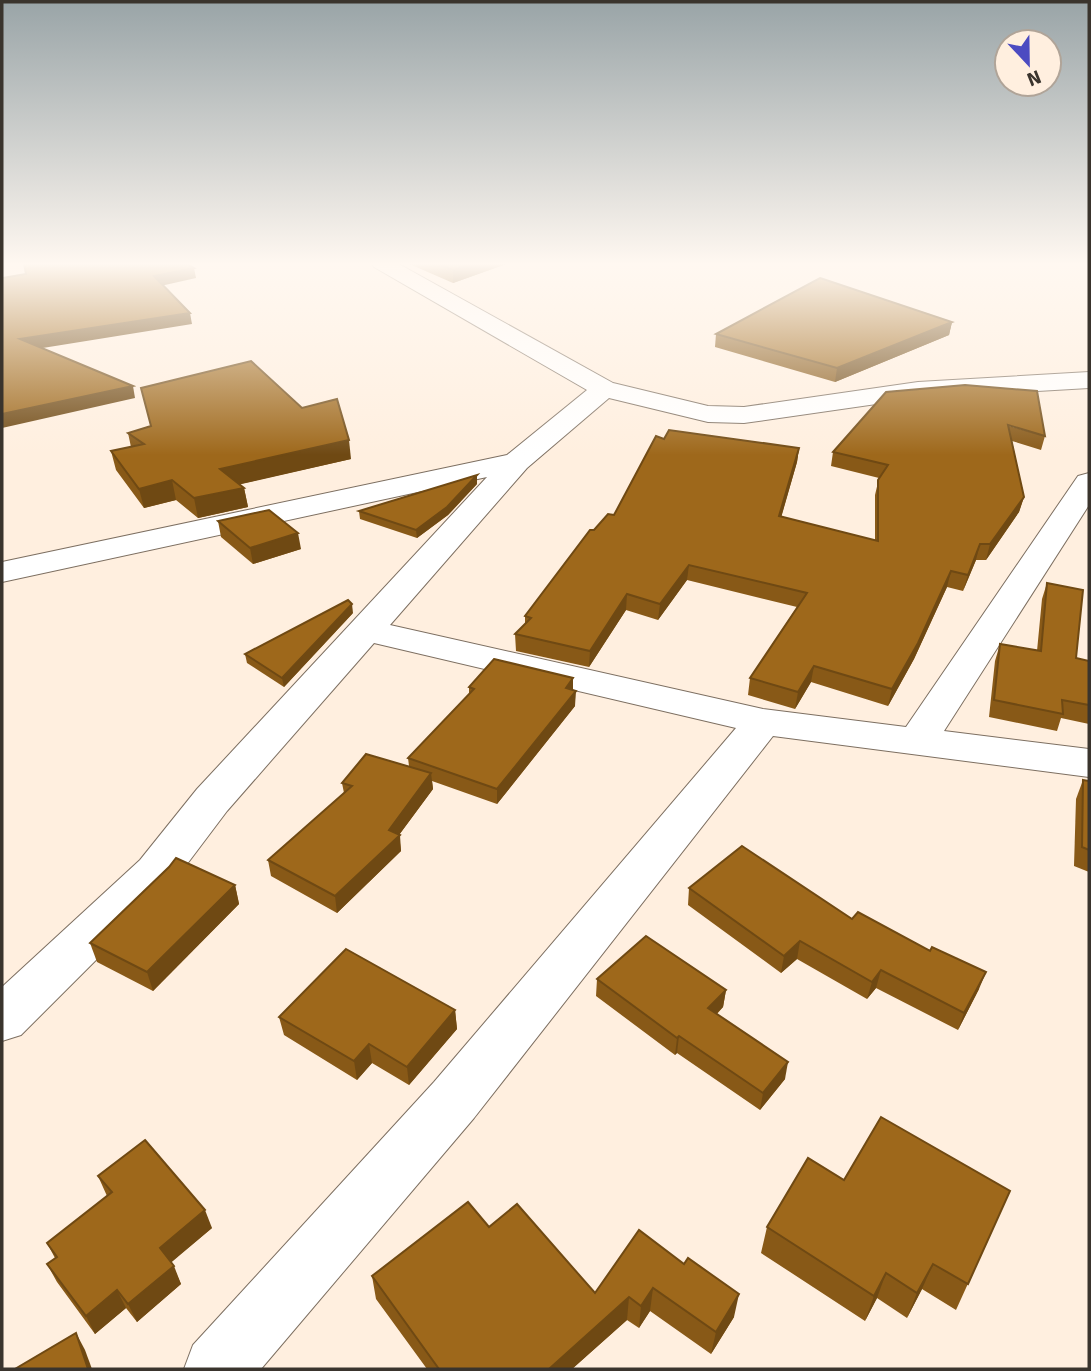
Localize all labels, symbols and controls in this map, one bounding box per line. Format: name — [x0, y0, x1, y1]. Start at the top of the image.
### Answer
north arrow — [993, 28, 1063, 98]
text: N — [1023, 64, 1045, 91]

